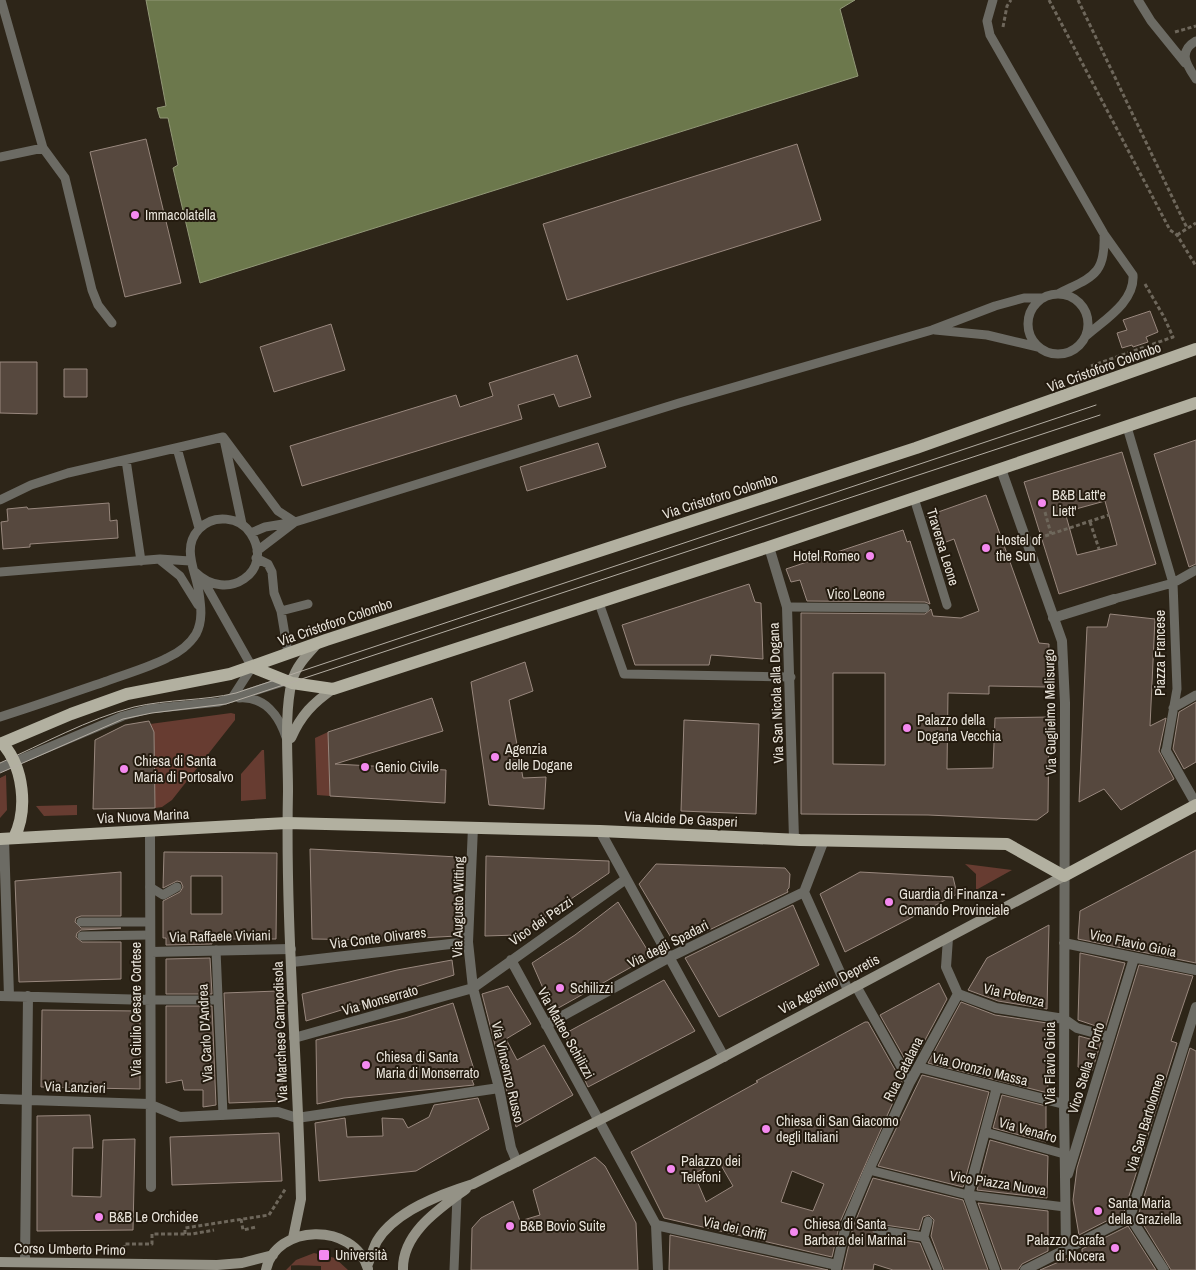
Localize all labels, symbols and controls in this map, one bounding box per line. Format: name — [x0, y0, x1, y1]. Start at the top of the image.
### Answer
place label: Immacolatella — [145, 206, 216, 224]
marker: Immacolatella — [129, 209, 141, 221]
street label: Via Cristoforo Colombo — [1045, 338, 1163, 396]
street label: Via Cristoforo Colombo — [660, 469, 780, 523]
place label: B&B Latt'e Liett' — [1052, 486, 1106, 520]
marker: B&B Latt'e Liett' — [1036, 497, 1048, 509]
street label: Traversa Leone — [923, 506, 963, 588]
place label: Hostel of the Sun — [996, 531, 1042, 565]
marker: Hostel of the Sun — [980, 542, 992, 554]
place label: Hotel Romeo — [793, 547, 860, 565]
marker: Hotel Romeo — [864, 550, 876, 562]
street label: Vico Leone — [827, 585, 885, 603]
street label: Via Cristoforo Colombo — [275, 594, 395, 650]
street label: Piazza Francese — [1151, 610, 1169, 696]
street label: Via San Nicola alla Dogana — [765, 622, 787, 764]
street label: Via Guglielmo Melisurgo — [1040, 649, 1060, 775]
place label: Palazzo della Dogana Vecchia — [917, 711, 1002, 745]
marker: Palazzo della Dogana Vecchia — [901, 722, 913, 734]
place label: Agenzia delle Dogane — [504, 740, 573, 774]
marker: Agenzia delle Dogane — [489, 751, 501, 763]
place label: Chiesa di Santa Maria di Portosalvo — [134, 752, 234, 786]
place label: Genio Civile — [375, 758, 439, 776]
marker: Genio Civile — [359, 761, 371, 773]
marker: Chiesa di Santa Maria di Portosalvo — [118, 763, 130, 775]
street label: Via Nuova Marina — [96, 805, 190, 827]
street label: Via Alcide De Gasperi — [624, 807, 738, 831]
street label: Via Augusto Witting — [448, 856, 468, 958]
place label: Guardia di Finanza - Comando Provinciale — [899, 885, 1009, 919]
street label: Vico dei Pezzi — [506, 892, 576, 950]
marker: Guardia di Finanza - Comando Provinciale — [883, 896, 895, 908]
street label: Via degli Spadari — [624, 916, 712, 972]
street label: Via Conte Olivares — [329, 923, 427, 953]
street label: Vico Flavio Gioia — [1088, 925, 1179, 961]
street label: Via Raffaele Viviani — [169, 926, 271, 946]
street label: Via Giulio Cesare Cortese — [127, 942, 145, 1076]
street label: Via Agostino Depretis — [776, 950, 883, 1018]
street label: Via Marchese Campodisola — [269, 960, 291, 1103]
place label: Schilizzi — [570, 979, 613, 997]
street label: Via Potenza — [982, 979, 1047, 1011]
street label: Via Monserrato — [340, 981, 420, 1019]
marker: Schilizzi — [554, 982, 566, 994]
street label: Via Carlo D'Andrea — [193, 983, 217, 1083]
street label: Via Matteo Schilizzi — [533, 984, 599, 1082]
street label: Via Vincenzo Russo — [488, 1019, 528, 1125]
street label: Vico Stella a Porto — [1064, 1020, 1108, 1116]
street label: Via Flavio Gioia — [1041, 1021, 1059, 1104]
street label: Rua Catalana — [879, 1033, 927, 1104]
place label: Chiesa di Santa Maria di Monserrato — [376, 1048, 479, 1082]
street label: Via Oronzio Massa — [930, 1048, 1030, 1090]
marker: Chiesa di Santa Maria di Monserrato — [360, 1059, 372, 1071]
street label: Via San Bartolomeo — [1121, 1071, 1169, 1175]
street label: Via Lanzieri — [44, 1077, 106, 1097]
place label: Chiesa di San Giacomo degli Italiani — [776, 1112, 899, 1146]
street label: Via Venafro — [997, 1113, 1059, 1147]
marker: Chiesa di San Giacomo degli Italiani — [760, 1123, 772, 1135]
place label: Palazzo dei Telefoni — [681, 1152, 741, 1186]
marker: Palazzo dei Telefoni — [665, 1163, 677, 1175]
street label: Vico Piazza Nuova — [948, 1166, 1048, 1200]
place label: Santa Maria della Graziella — [1108, 1194, 1182, 1228]
marker: Santa Maria della Graziella — [1092, 1205, 1104, 1217]
place label: B&B Le Orchidee — [109, 1208, 198, 1226]
marker: B&B Le Orchidee — [93, 1211, 105, 1223]
street label: Via dei Griffi — [701, 1212, 769, 1244]
place label: Chiesa di Santa Barbara dei Marinai — [804, 1215, 906, 1249]
place label: B&B Bovio Suite — [520, 1217, 606, 1235]
marker: B&B Bovio Suite — [504, 1220, 516, 1232]
marker: Chiesa di Santa Barbara dei Marinai — [788, 1226, 800, 1238]
place label: Palazzo Carafa di Nocera — [1027, 1231, 1106, 1265]
street label: Corso Umberto Primo — [14, 1239, 126, 1259]
marker: Palazzo Carafa di Nocera — [1109, 1242, 1121, 1254]
place label: Università — [335, 1246, 388, 1264]
marker: Università — [317, 1248, 331, 1262]

